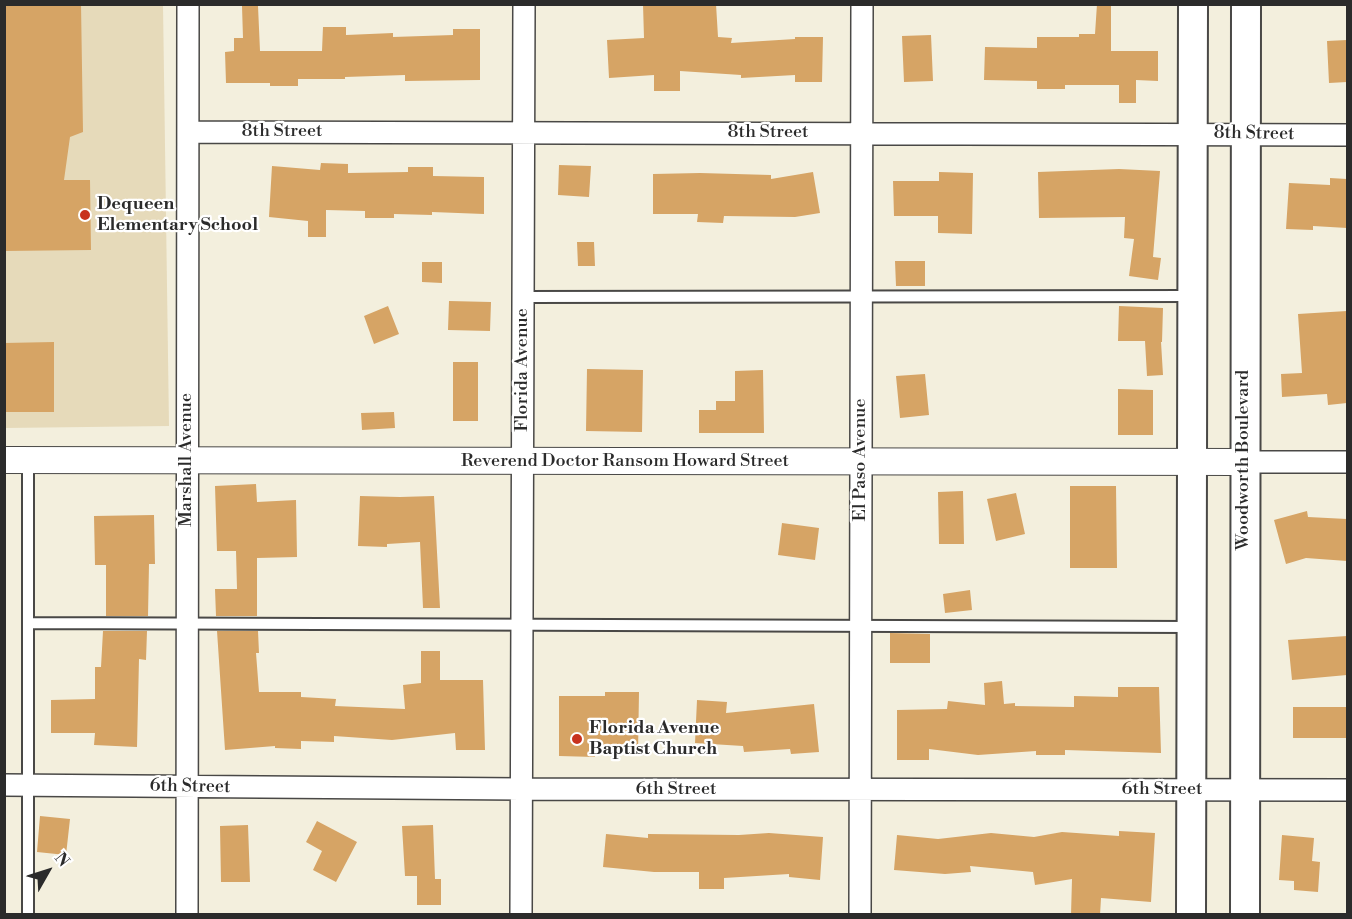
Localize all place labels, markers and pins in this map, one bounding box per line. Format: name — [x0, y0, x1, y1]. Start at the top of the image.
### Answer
place label: Dequeen Elementary School — [97, 194, 258, 236]
marker: Dequeen Elementary School — [78, 208, 92, 222]
place label: Florida Avenue Baptist Church — [589, 718, 719, 760]
marker: Florida Avenue Baptist Church — [570, 732, 584, 746]

